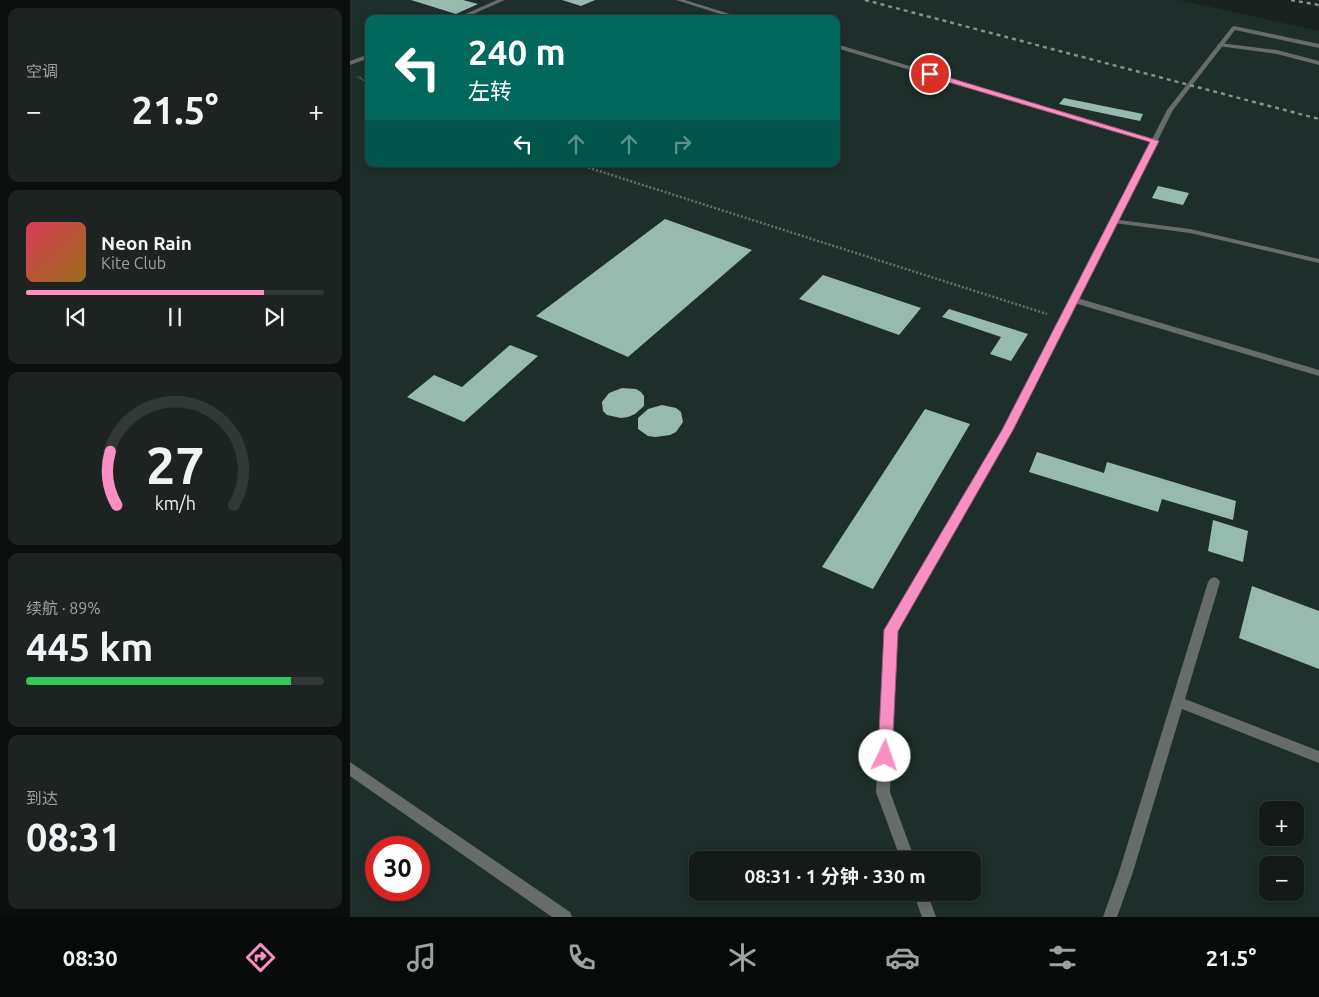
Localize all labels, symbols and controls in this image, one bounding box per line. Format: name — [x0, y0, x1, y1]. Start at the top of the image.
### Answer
text: 240 m — [468, 32, 566, 72]
icon: left — [385, 35, 450, 100]
pin — [909, 53, 951, 95]
icon: arrive — [916, 60, 944, 88]
text: 空调 — [26, 62, 58, 80]
text: 左转 — [468, 78, 512, 103]
text: 21.5° — [131, 89, 219, 131]
text: − — [26, 95, 42, 126]
text: + — [308, 95, 324, 126]
icon: left — [509, 130, 537, 158]
icon: ahead — [562, 130, 590, 158]
icon: ahead — [615, 130, 643, 158]
icon: right — [668, 130, 696, 158]
text: Neon Rain — [101, 232, 192, 254]
text: Kite Club — [101, 254, 166, 272]
icon: previous — [62, 303, 90, 331]
icon: pause — [161, 303, 189, 331]
icon: next — [260, 303, 288, 331]
text: 27 — [146, 436, 204, 494]
text: km/h — [154, 493, 196, 513]
text: 续航 · 89% — [26, 599, 101, 617]
text: 445 km — [26, 626, 153, 668]
position arrow — [858, 729, 910, 781]
text: 到达 — [26, 789, 58, 807]
map controls — [1259, 801, 1304, 901]
button: + — [1259, 801, 1304, 846]
text: 08:31 — [26, 816, 121, 858]
speed limit sign: 30 — [365, 836, 430, 901]
button: − — [1259, 856, 1304, 901]
text: 08:31 · 1 分钟 · 330 m — [744, 865, 926, 887]
icon: directions — [243, 940, 278, 975]
icon: music — [404, 940, 439, 975]
icon: phone — [564, 940, 599, 975]
icon: climate — [725, 940, 760, 975]
icon: car — [885, 940, 920, 975]
icon: filters — [1045, 940, 1080, 975]
text: 08:30 — [63, 945, 118, 970]
text: 21.5° — [1206, 945, 1256, 970]

